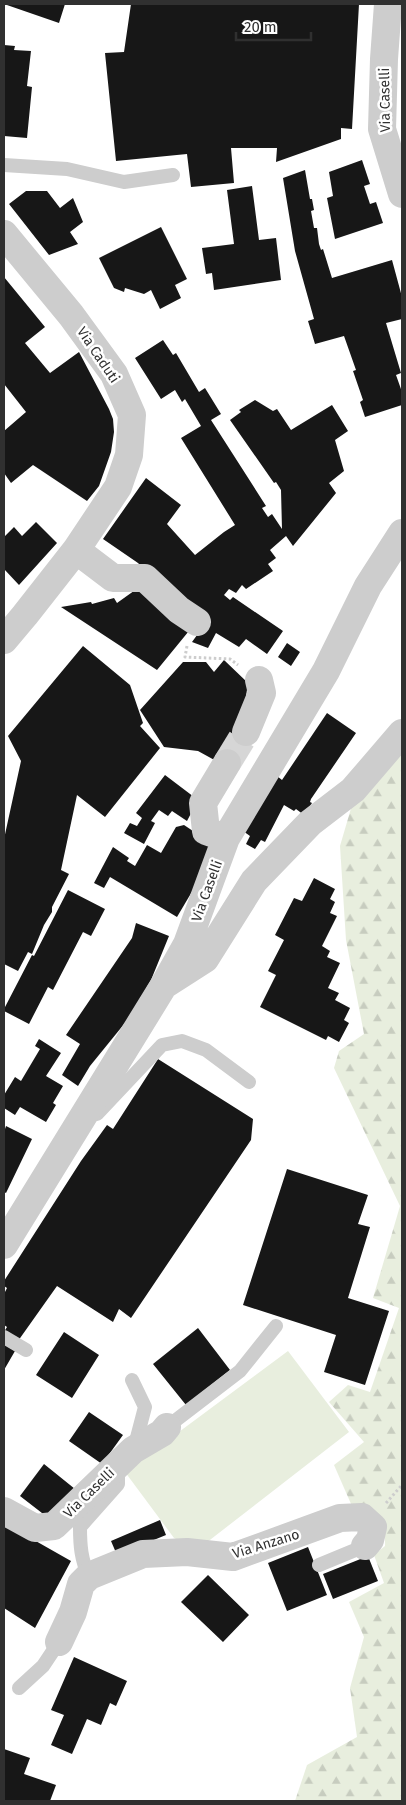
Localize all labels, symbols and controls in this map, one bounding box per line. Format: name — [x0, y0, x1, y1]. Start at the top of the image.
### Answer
scale bar — [236, 10, 311, 42]
text: 20 m — [244, 18, 277, 36]
street label: Via Caselli — [376, 68, 394, 132]
street label: Via Caduti — [73, 324, 123, 386]
street label: Via Caselli — [188, 858, 226, 924]
street label: Via Caselli — [60, 1464, 118, 1522]
street label: Via Anzano — [230, 1526, 302, 1562]

